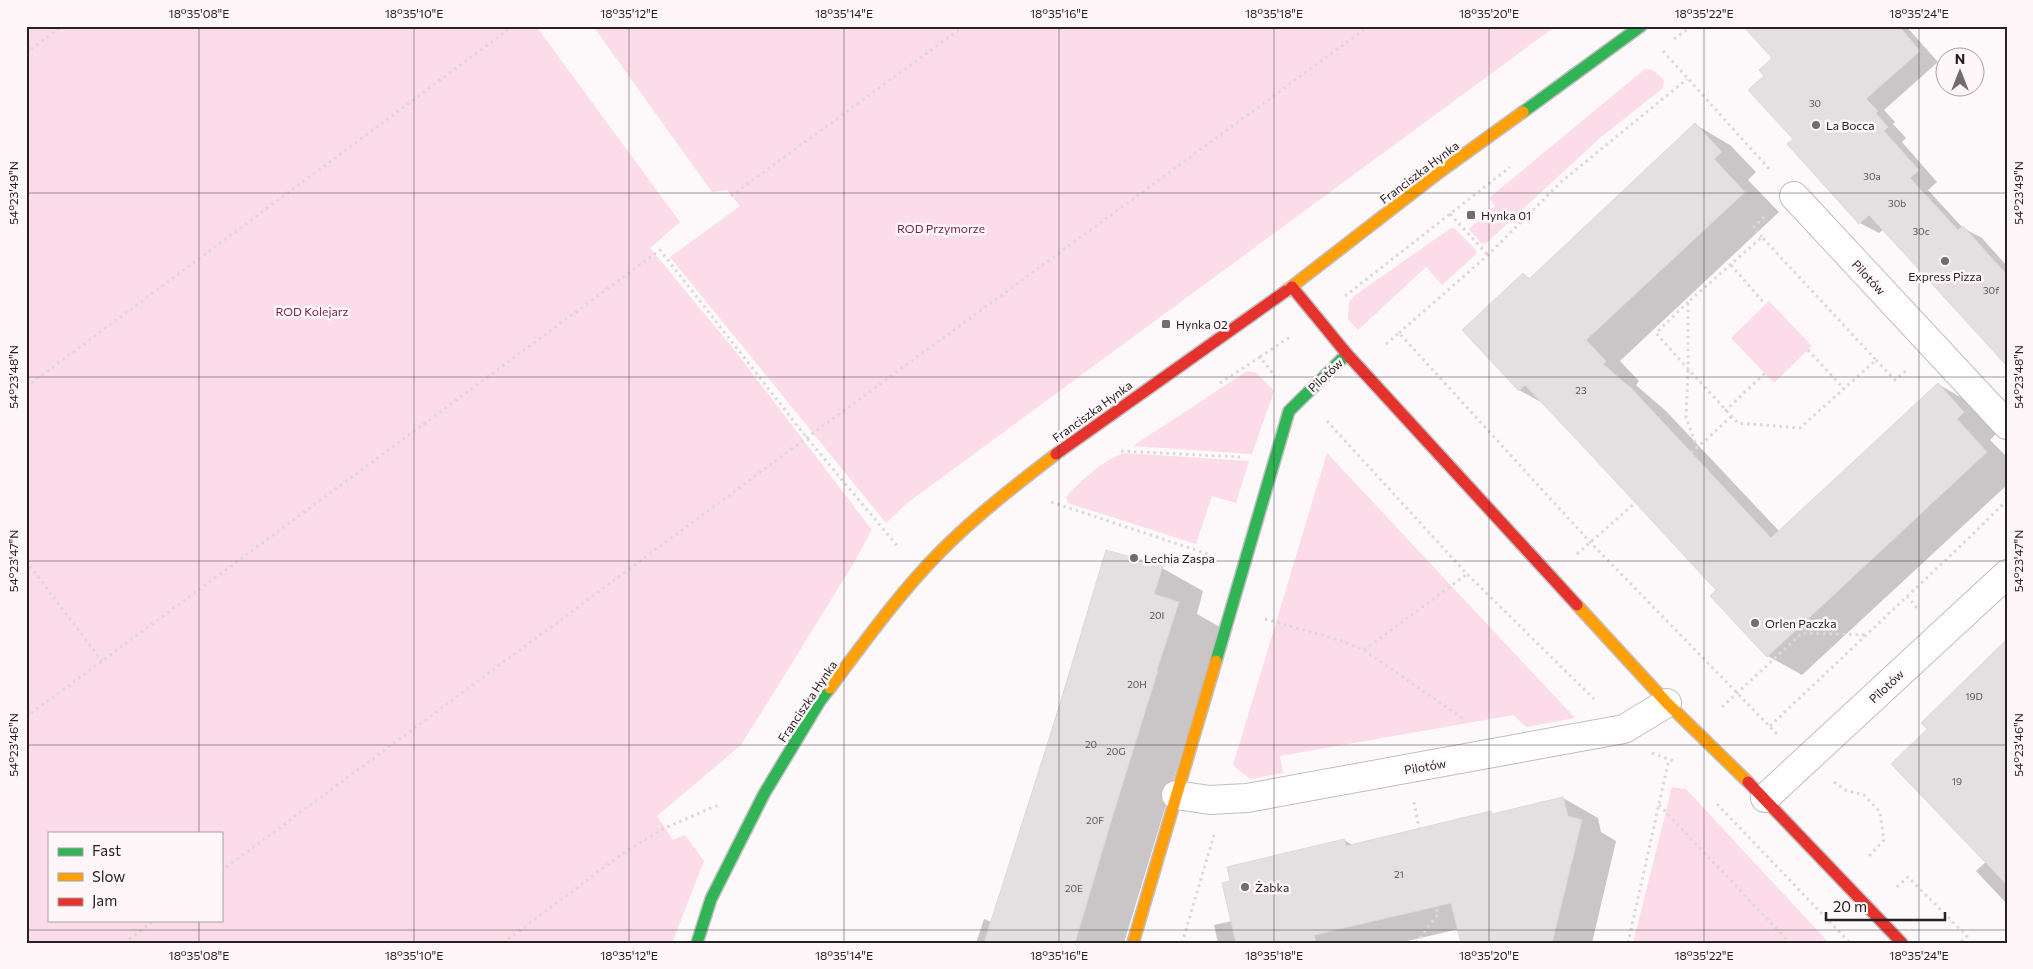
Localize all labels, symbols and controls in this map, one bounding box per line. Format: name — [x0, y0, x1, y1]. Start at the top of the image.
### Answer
text: 18°35'08"E — [169, 6, 229, 20]
text: 18°35'10"E — [385, 6, 443, 20]
text: 18°35'12"E — [600, 6, 658, 20]
text: 18°35'14"E — [815, 6, 873, 20]
text: 18°35'16"E — [1030, 6, 1088, 20]
text: 18°35'18"E — [1245, 6, 1303, 20]
text: 18°35'20"E — [1459, 6, 1519, 20]
text: 18°35'22"E — [1674, 6, 1734, 20]
text: 18°35'24"E — [1889, 6, 1949, 20]
north arrow — [1936, 48, 1986, 98]
text: N — [1955, 50, 1965, 67]
house number: 30 — [1809, 97, 1821, 109]
place label: La Bocca — [1826, 118, 1875, 132]
marker: La Bocca — [1810, 119, 1822, 131]
street label: Franciszka Hynka — [1377, 138, 1461, 206]
text: 54°23'49"N — [6, 161, 20, 225]
text: 54°23'49"N — [2011, 161, 2025, 225]
house number: 30a — [1863, 170, 1881, 182]
house number: 30b — [1888, 197, 1906, 209]
place label: Hynka 01 — [1481, 208, 1531, 222]
marker: Hynka 01 — [1465, 209, 1477, 221]
park label: ROD Przymorze — [897, 221, 985, 235]
house number: 30c — [1912, 225, 1930, 237]
marker: Express Pizza — [1939, 255, 1951, 267]
street label: Pilotów — [1850, 257, 1889, 297]
place label: Express Pizza — [1908, 269, 1982, 283]
house number: 30f — [1983, 284, 1999, 296]
park label: ROD Kolejarz — [275, 304, 349, 318]
place label: Hynka 02 — [1176, 317, 1228, 331]
marker: Hynka 02 — [1160, 318, 1172, 330]
text: 54°23'48"N — [6, 345, 20, 409]
text: 54°23'48"N — [2011, 345, 2025, 409]
street label: Pilotów — [1305, 355, 1345, 394]
street label: Franciszka Hynka — [1049, 377, 1135, 445]
house number: 23 — [1575, 384, 1587, 396]
text: 54°23'47"N — [6, 530, 20, 592]
text: 54°23'47"N — [2011, 530, 2025, 592]
place label: Lechia Zaspa — [1144, 551, 1215, 565]
marker: Lechia Zaspa — [1128, 552, 1140, 564]
house number: 20I — [1150, 609, 1164, 621]
place label: Orlen Paczka — [1765, 616, 1837, 630]
marker: Orlen Paczka — [1749, 617, 1761, 629]
street label: Franciszka Hynka — [775, 658, 839, 744]
street label: Pilotów — [1866, 666, 1906, 705]
house number: 20H — [1127, 678, 1147, 690]
house number: 19D — [1965, 690, 1983, 702]
text: 54°23'46"N — [6, 713, 20, 777]
text: 54°23'46"N — [2011, 713, 2025, 777]
house number: 20 — [1085, 738, 1097, 750]
house number: 20G — [1106, 745, 1126, 757]
street label: Pilotów — [1403, 755, 1447, 777]
house number: 19 — [1952, 775, 1962, 787]
house number: 20F — [1086, 814, 1104, 826]
legend — [48, 832, 222, 922]
text: Fast — [92, 841, 121, 859]
text: Slow — [92, 867, 125, 885]
house number: 21 — [1394, 868, 1404, 880]
place label: Żabka — [1255, 880, 1289, 894]
marker: Żabka — [1239, 881, 1251, 893]
house number: 20E — [1065, 882, 1083, 894]
scale bar — [1826, 889, 1944, 921]
text: Jam — [92, 891, 117, 909]
text: 20 m — [1833, 897, 1867, 915]
text: 18°35'08"E — [169, 948, 229, 962]
text: 18°35'10"E — [385, 948, 443, 962]
text: 18°35'12"E — [600, 948, 658, 962]
text: 18°35'14"E — [815, 948, 873, 962]
text: 18°35'16"E — [1030, 948, 1088, 962]
text: 18°35'18"E — [1245, 948, 1303, 962]
text: 18°35'20"E — [1459, 948, 1519, 962]
text: 18°35'22"E — [1674, 948, 1734, 962]
text: 18°35'24"E — [1889, 948, 1949, 962]

